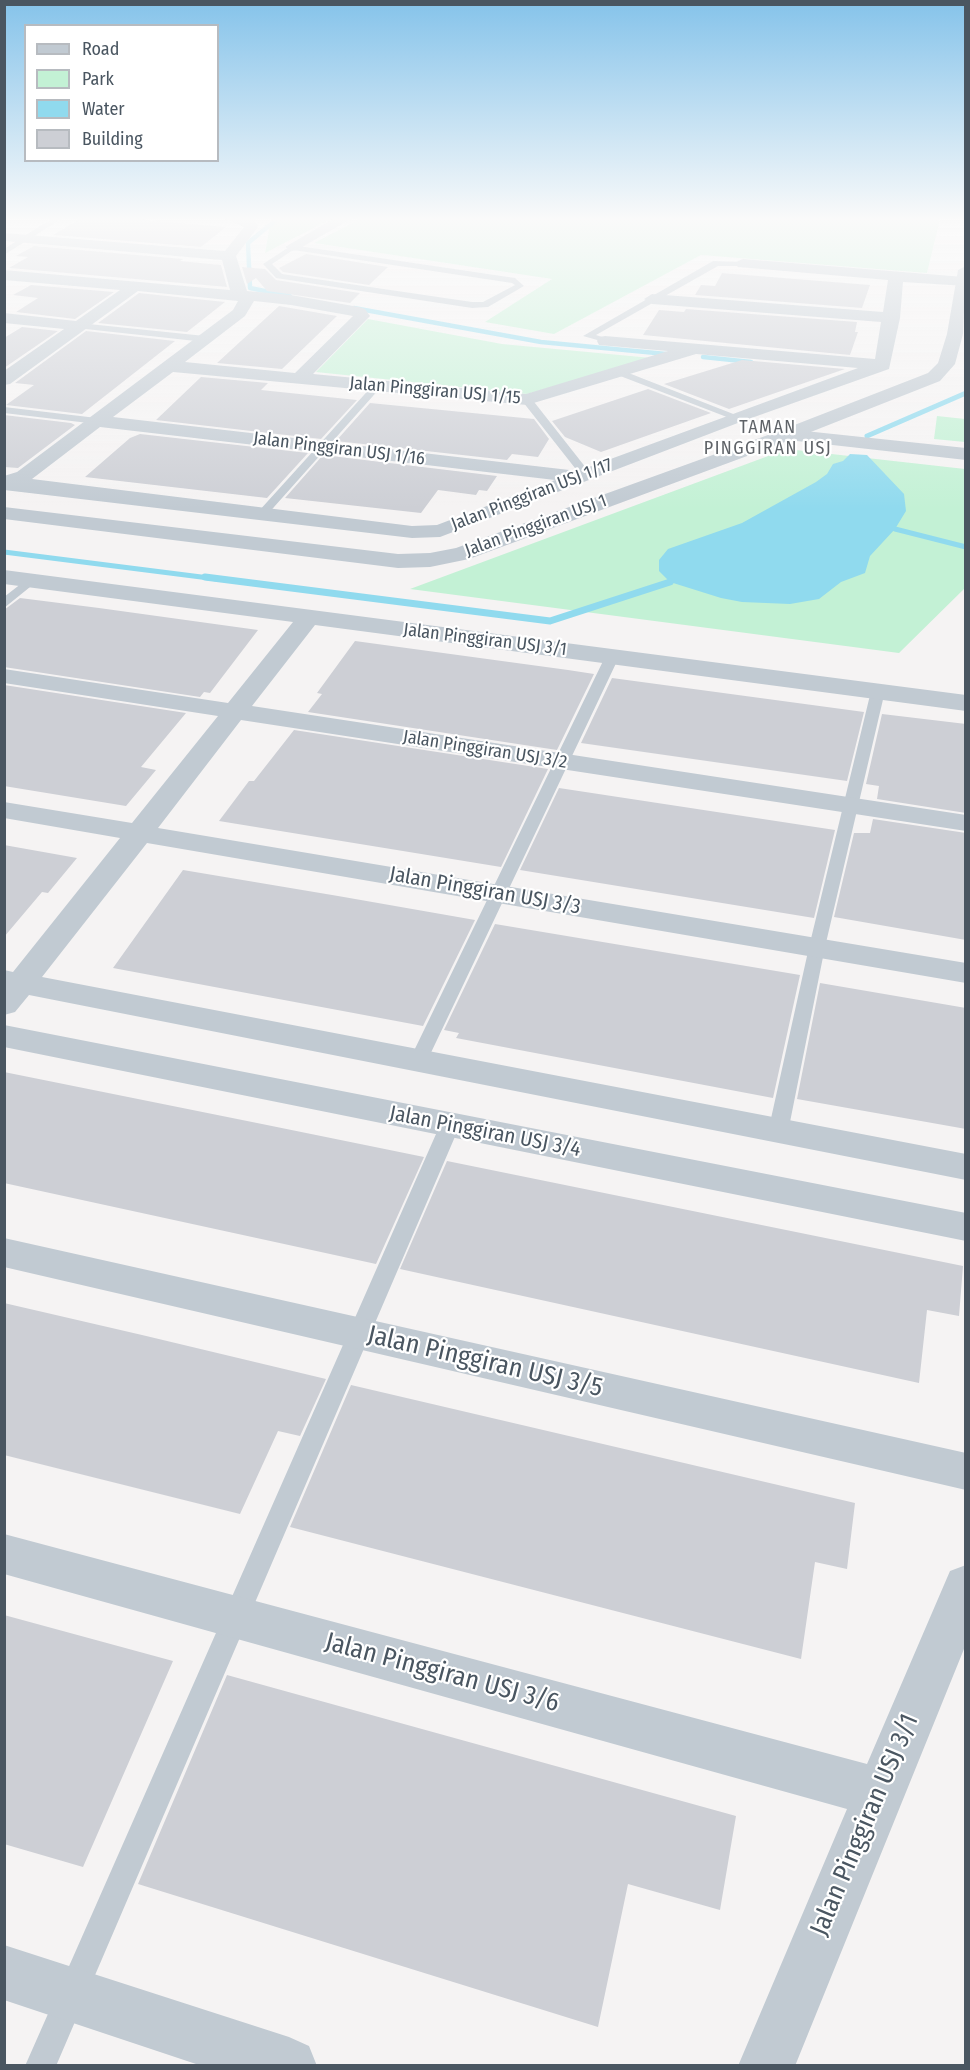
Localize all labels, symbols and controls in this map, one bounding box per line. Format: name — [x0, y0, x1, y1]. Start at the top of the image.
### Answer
legend — [24, 24, 219, 162]
text: Road — [82, 38, 119, 60]
text: Park — [82, 68, 114, 90]
text: Water — [82, 98, 125, 120]
text: Building — [82, 128, 143, 150]
street label: Jalan Pinggiran USJ 1/15 — [348, 373, 522, 409]
district label: TAMAN PINGGIRAN USJ — [704, 417, 832, 460]
street label: Jalan Pinggiran USJ 1/16 — [252, 428, 426, 470]
street label: Jalan Pinggiran USJ 1/17 — [448, 454, 616, 536]
street label: Jalan Pinggiran USJ 1 — [462, 490, 610, 562]
street label: Jalan Pinggiran USJ 3/1 — [402, 619, 568, 661]
street label: Jalan Pinggiran USJ 3/2 — [401, 726, 569, 774]
street label: Jalan Pinggiran USJ 3/3 — [387, 862, 583, 920]
street label: Jalan Pinggiran USJ 3/4 — [387, 1101, 583, 1163]
street label: Jalan Pinggiran USJ 3/5 — [364, 1320, 606, 1404]
street label: Jalan Pinggiran USJ 3/6 — [322, 1627, 562, 1719]
street label: Jalan Pinggiran USJ 3/1 — [804, 1710, 926, 1940]

